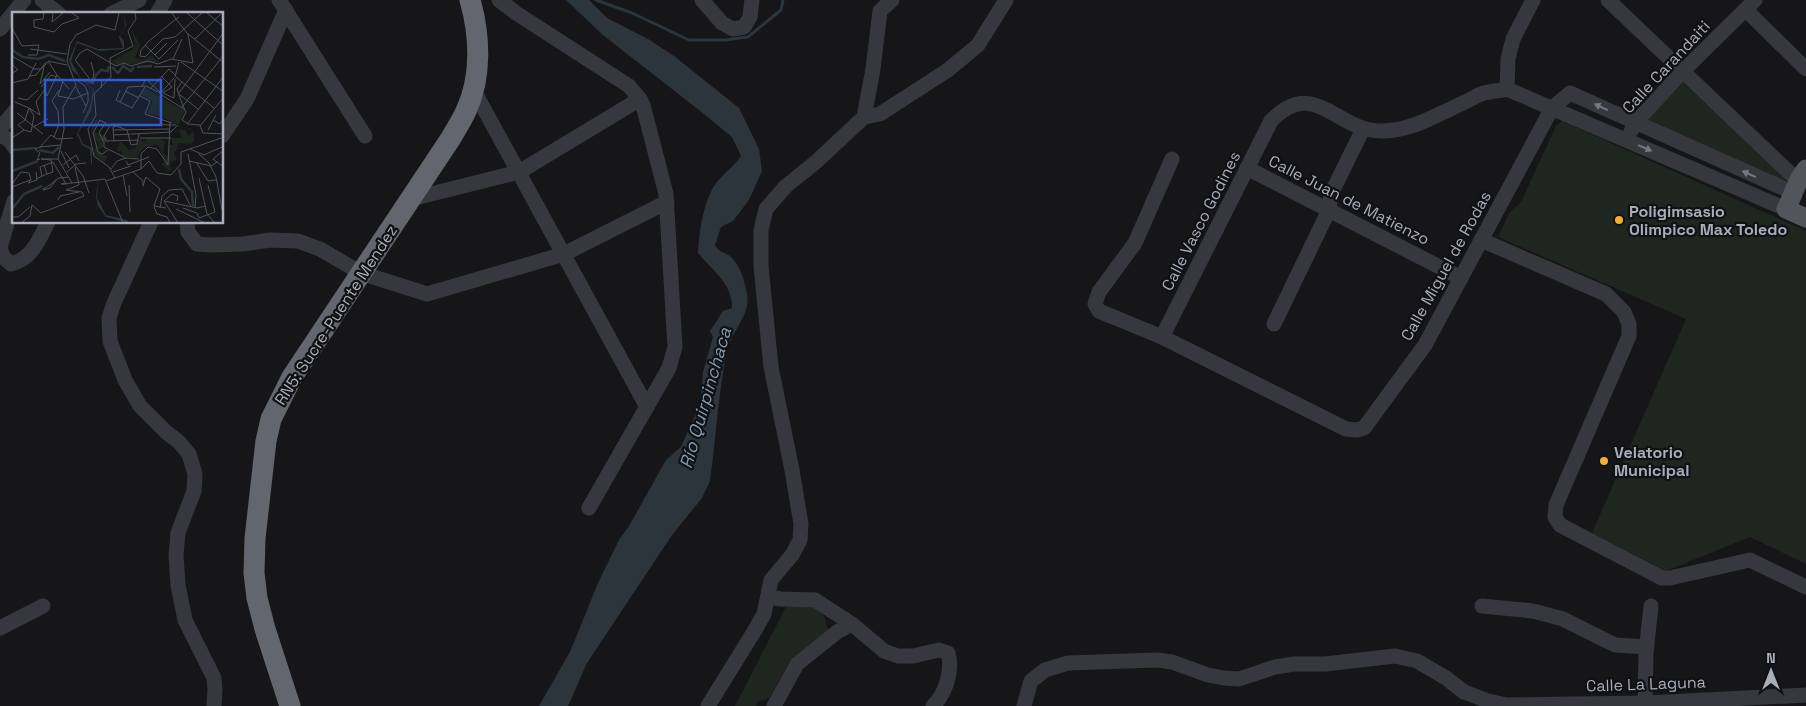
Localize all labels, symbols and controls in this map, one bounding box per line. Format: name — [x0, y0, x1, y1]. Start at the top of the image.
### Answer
inset map — [12, 12, 224, 224]
street label: Calle Carandaiti — [1617, 16, 1715, 118]
one-way arrow — [1594, 103, 1608, 111]
one-way arrow — [1638, 144, 1652, 152]
street label: Calle Vasco Godines — [1157, 148, 1245, 294]
street label: Calle Juan de Matienzo — [1265, 150, 1433, 250]
one-way arrow — [1742, 169, 1756, 177]
street label: Calle Miguel de Rodas — [1396, 187, 1496, 345]
place label: Poligimsasio Olimpico Max Toledo — [1629, 201, 1787, 240]
marker: Poligimsasio Olimpico Max Toledo — [1613, 214, 1625, 226]
street label: RN5: Sucre-Puente Mendez — [270, 221, 402, 409]
water label: Río Quirpinchaca — [674, 324, 736, 471]
place label: Velatorio Municipal — [1614, 442, 1689, 481]
marker: Velatorio Municipal — [1598, 455, 1610, 467]
north arrow — [1746, 646, 1796, 696]
text: N — [1766, 649, 1776, 667]
street label: Calle La Laguna — [1586, 671, 1706, 697]

